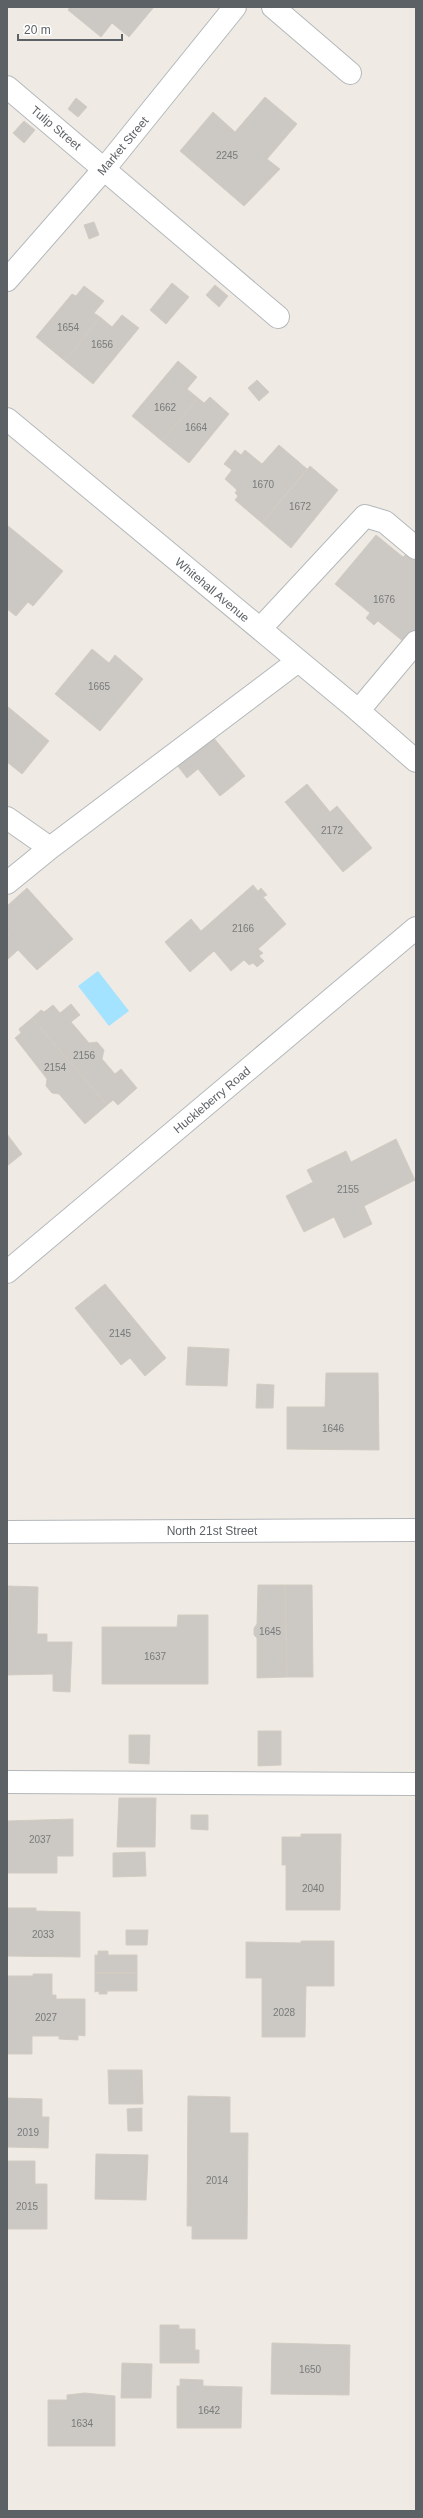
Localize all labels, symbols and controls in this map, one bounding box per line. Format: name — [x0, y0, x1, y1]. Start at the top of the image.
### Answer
scale bar — [18, 16, 122, 42]
text: 20 m — [24, 23, 51, 37]
street label: Tulip Street — [28, 103, 84, 153]
street label: Market Street — [94, 113, 152, 178]
house number: 2245 — [216, 150, 239, 161]
house number: 1654 — [57, 322, 80, 333]
house number: 1656 — [91, 339, 114, 350]
house number: 1662 — [154, 402, 177, 413]
house number: 1664 — [185, 422, 208, 433]
house number: 1670 — [252, 479, 275, 490]
house number: 1672 — [289, 501, 312, 512]
street label: Whitehall Avenue — [172, 555, 252, 625]
house number: 1676 — [373, 594, 396, 605]
house number: 1665 — [88, 681, 111, 692]
house number: 2172 — [321, 825, 344, 836]
house number: 2166 — [232, 923, 255, 934]
house number: 2156 — [73, 1050, 96, 1061]
house number: 2154 — [44, 1062, 67, 1073]
street label: Huckleberry Road — [171, 1064, 253, 1136]
house number: 2155 — [337, 1184, 360, 1195]
house number: 2145 — [109, 1328, 132, 1339]
house number: 1646 — [322, 1423, 345, 1434]
street label: North 21st Street — [167, 1524, 258, 1538]
house number: 1645 — [259, 1626, 282, 1637]
house number: 1637 — [144, 1651, 167, 1662]
house number: 2037 — [29, 1834, 52, 1845]
house number: 2040 — [302, 1883, 325, 1894]
house number: 2033 — [32, 1929, 55, 1940]
house number: 2028 — [273, 2007, 296, 2018]
house number: 2027 — [35, 2012, 58, 2023]
house number: 2019 — [17, 2127, 40, 2138]
house number: 2014 — [206, 2175, 229, 2186]
house number: 2015 — [16, 2201, 39, 2212]
house number: 1650 — [299, 2364, 322, 2375]
house number: 1642 — [198, 2405, 221, 2416]
house number: 1634 — [71, 2418, 94, 2429]

